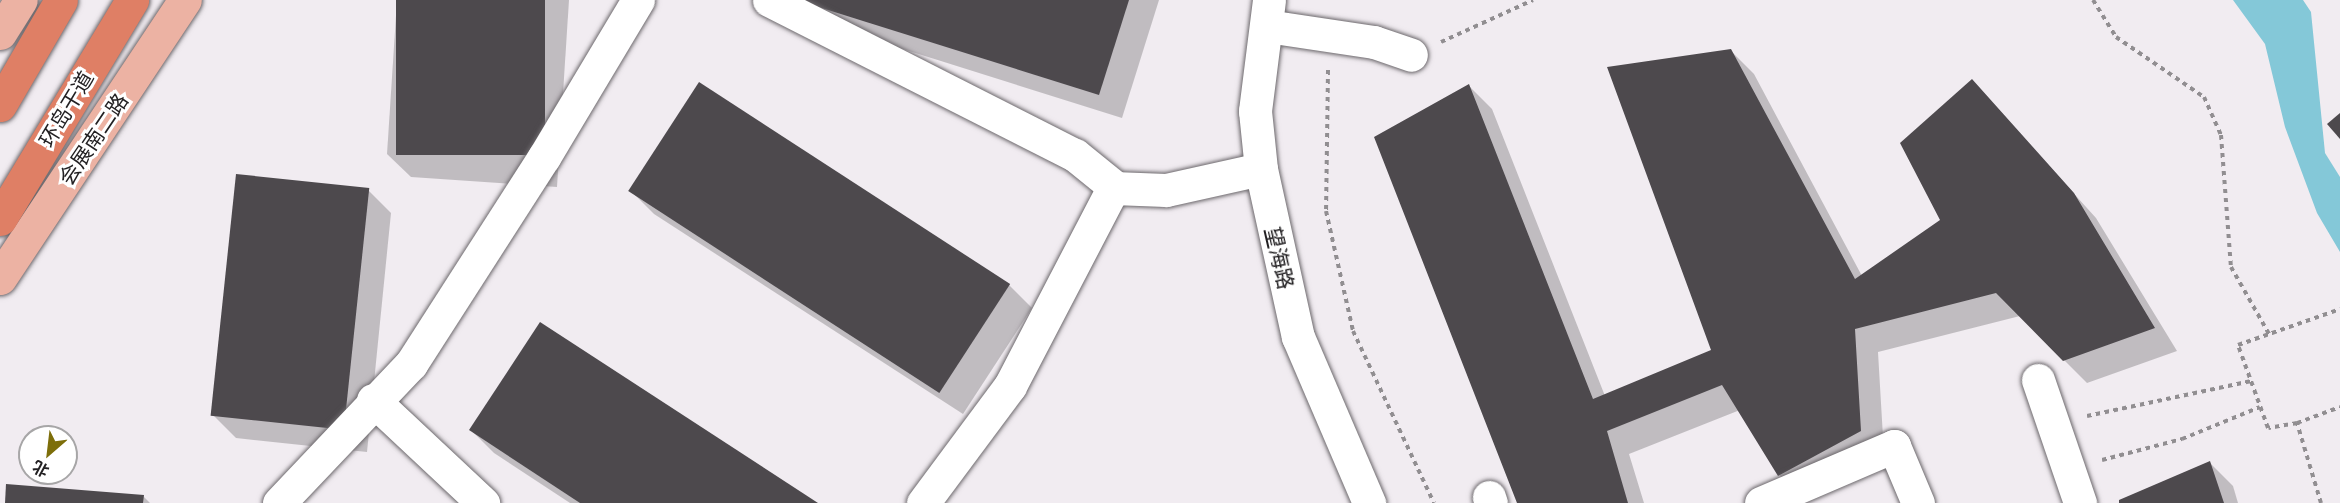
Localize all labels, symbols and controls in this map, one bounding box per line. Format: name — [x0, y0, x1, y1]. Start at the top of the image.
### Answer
street label: 环岛干道 — [34, 67, 98, 151]
street label: 会展南二路 — [53, 88, 133, 190]
street label: 望海路 — [1261, 224, 1299, 292]
north arrow — [18, 425, 78, 485]
text: 北 — [29, 457, 52, 482]

